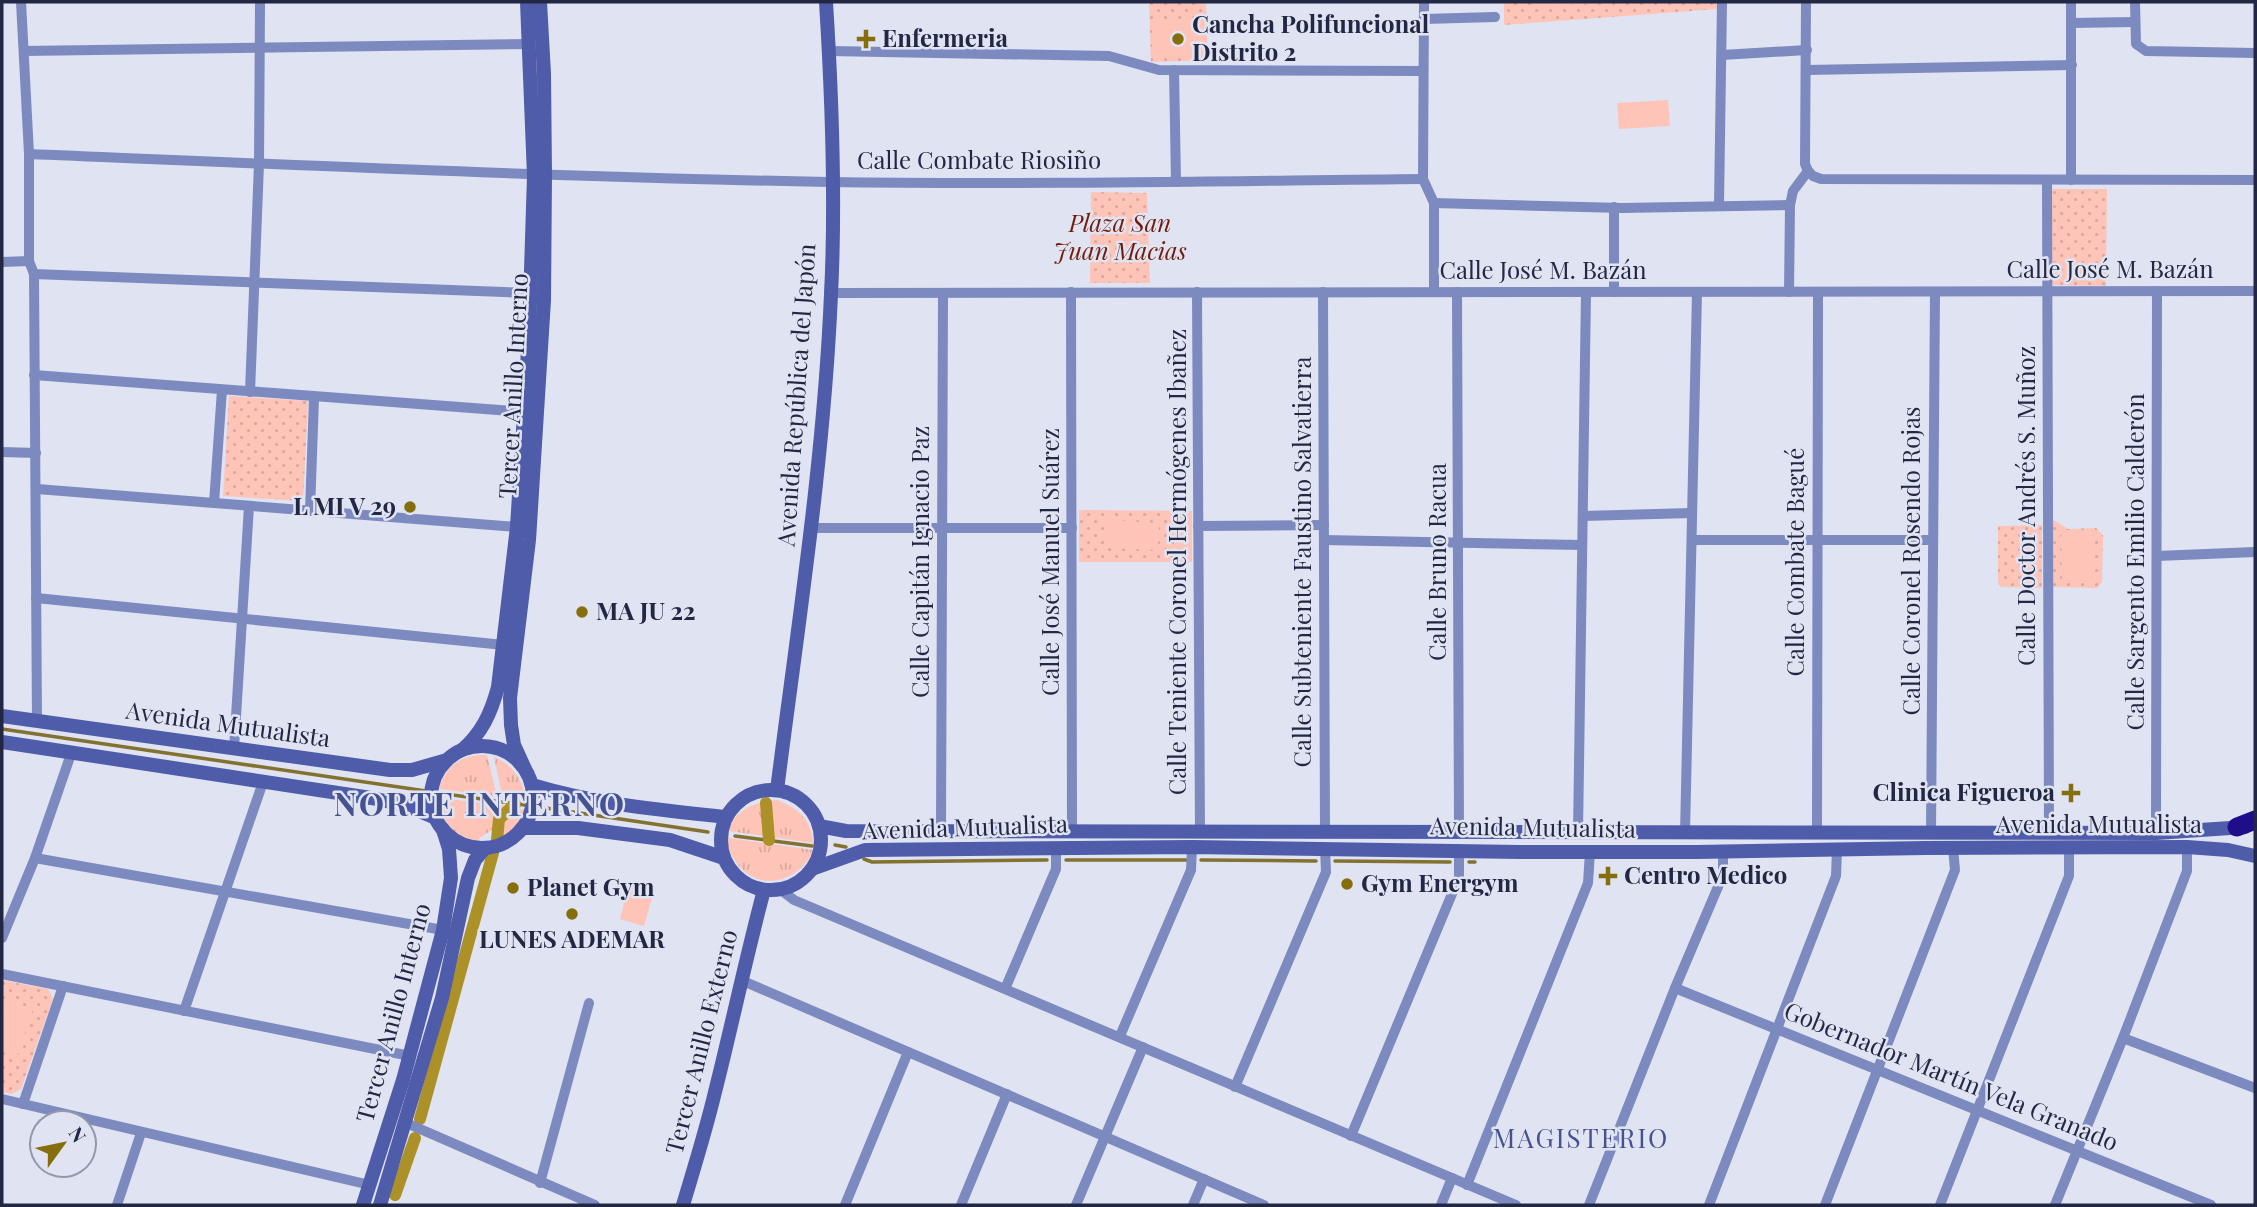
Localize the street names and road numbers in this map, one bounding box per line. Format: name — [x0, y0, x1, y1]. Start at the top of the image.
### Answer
street label: Calle Combate Riosiño — [857, 143, 1101, 175]
street label: Avenida República del Japón — [768, 242, 822, 548]
street label: Calle José M. Bazán — [2007, 252, 2214, 284]
street label: Calle José M. Bazán — [1440, 253, 1647, 285]
street label: Tercer Anillo Interno — [490, 272, 534, 499]
street label: Calle Teniente Coronel Hermógenes Ibañez — [1160, 329, 1192, 795]
street label: Calle Doctor Andrés S. Muñoz — [2009, 346, 2041, 666]
street label: Calle Subteniente Faustino Salvatierra — [1285, 357, 1317, 767]
street label: Calle Sargento Emilio Calderón — [2118, 393, 2150, 731]
street label: Calle Coronel Rosendo Rojas — [1894, 406, 1926, 716]
street label: Calle Capitán Ignacio Paz — [903, 426, 935, 698]
street label: Calle José Manuel Suárez — [1033, 428, 1065, 696]
street label: Calle Combate Bagué — [1778, 448, 1810, 676]
street label: Calle Bruno Racua — [1420, 463, 1452, 661]
street label: Avenida Mutualista — [123, 693, 332, 753]
street label: Avenida Mutualista — [861, 806, 1068, 846]
street label: Avenida Mutualista — [1995, 807, 2202, 839]
street label: Avenida Mutualista — [1429, 808, 1636, 844]
street label: Tercer Anillo Interno — [347, 899, 437, 1126]
street label: Tercer Anillo Externo — [657, 926, 743, 1157]
street label: Gobernador Martín Vela Granado — [1780, 993, 2123, 1157]

